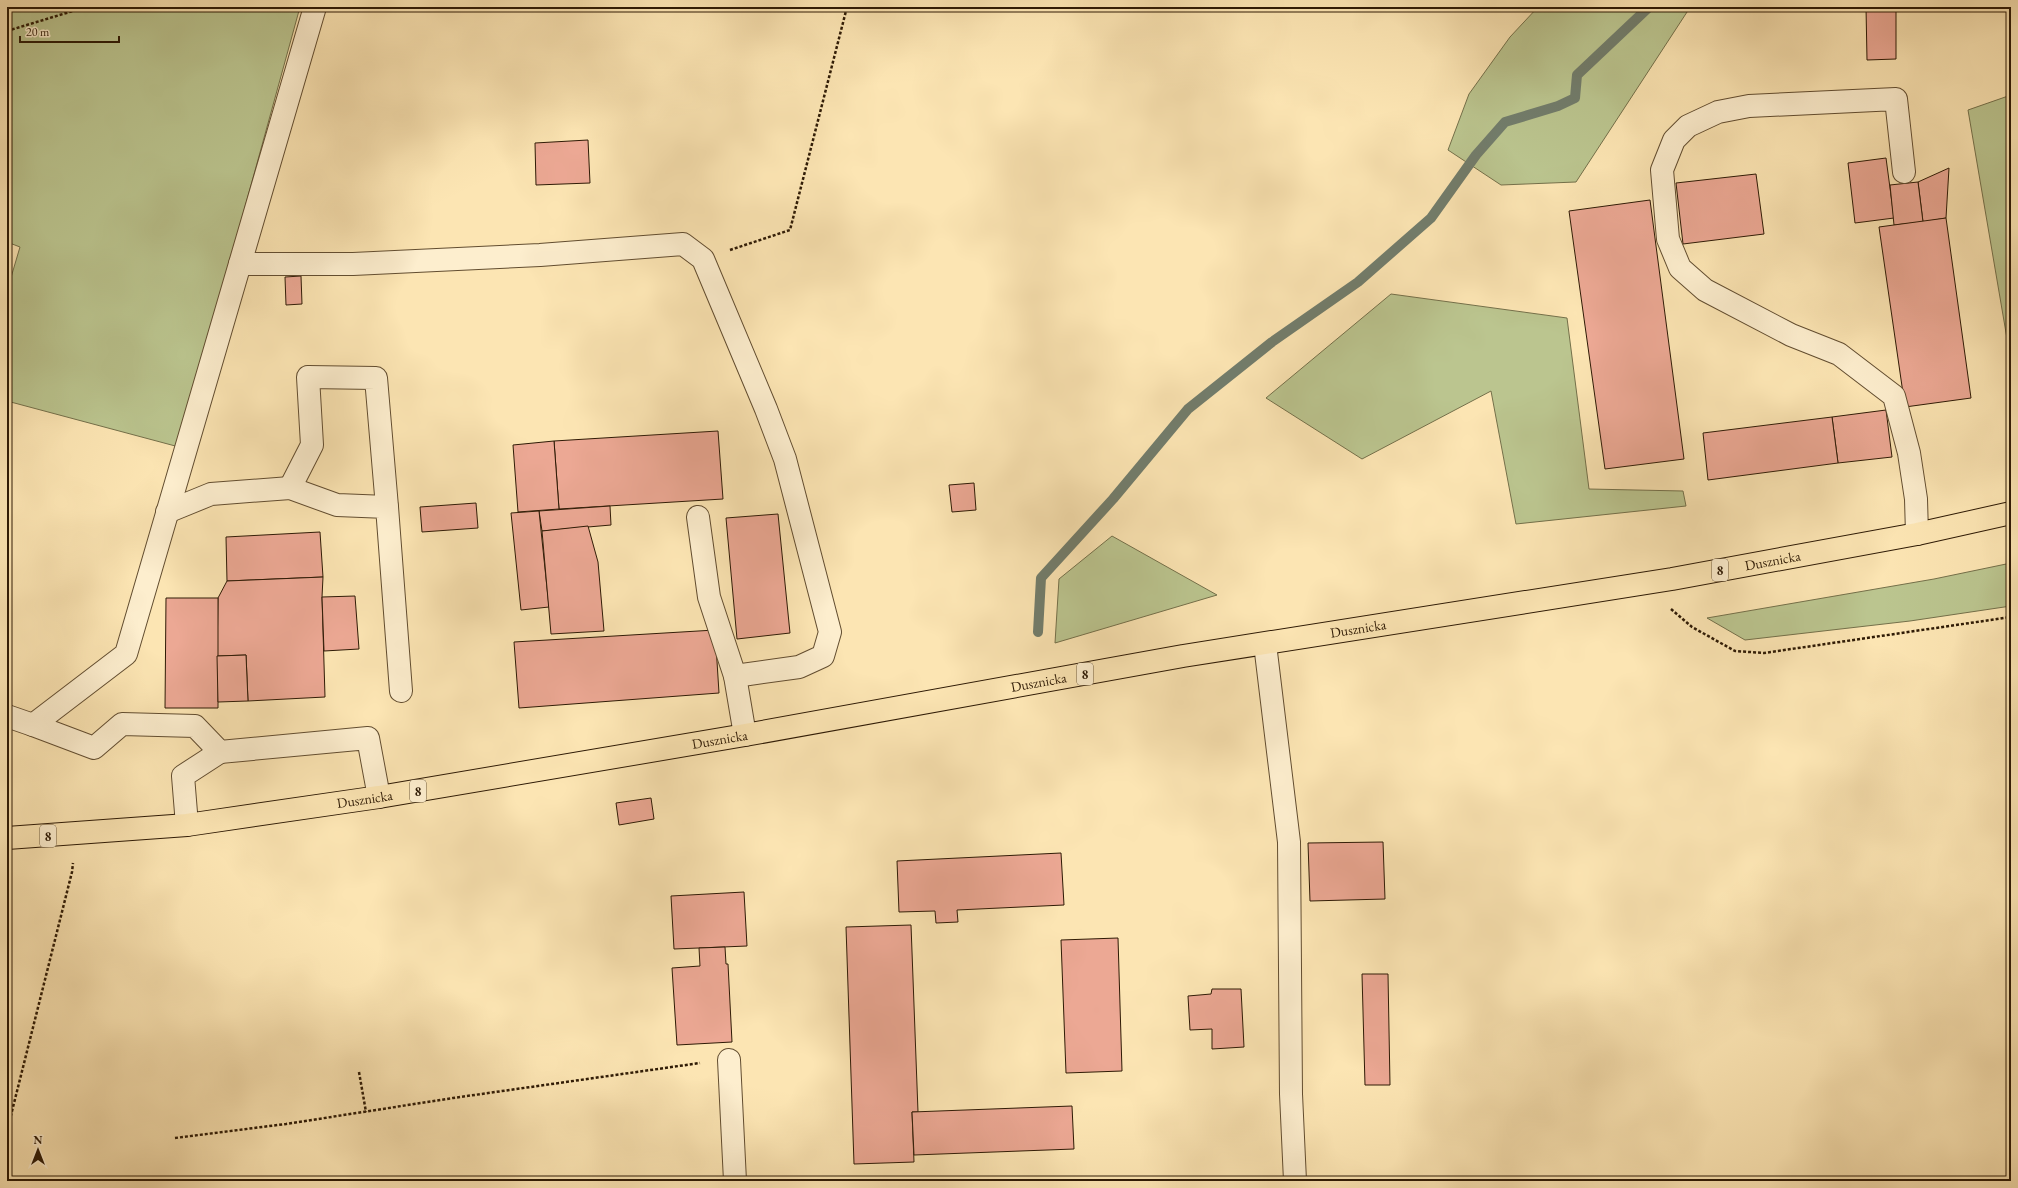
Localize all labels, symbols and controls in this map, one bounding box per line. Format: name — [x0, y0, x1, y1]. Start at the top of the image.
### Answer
scale bar — [20, 18, 119, 44]
text: 20 m — [26, 24, 50, 40]
street label: Dusznicka — [1743, 547, 1802, 574]
road number: 8 — [1712, 559, 1728, 581]
street label: Dusznicka — [1329, 615, 1388, 642]
road number: 8 — [1077, 663, 1093, 685]
street label: Dusznicka — [1009, 668, 1068, 696]
street label: Dusznicka — [690, 726, 749, 753]
road number: 8 — [410, 780, 426, 802]
street label: Dusznicka — [335, 786, 394, 812]
road number: 8 — [40, 825, 56, 847]
north arrow — [18, 1130, 58, 1170]
text: N — [34, 1133, 43, 1147]

